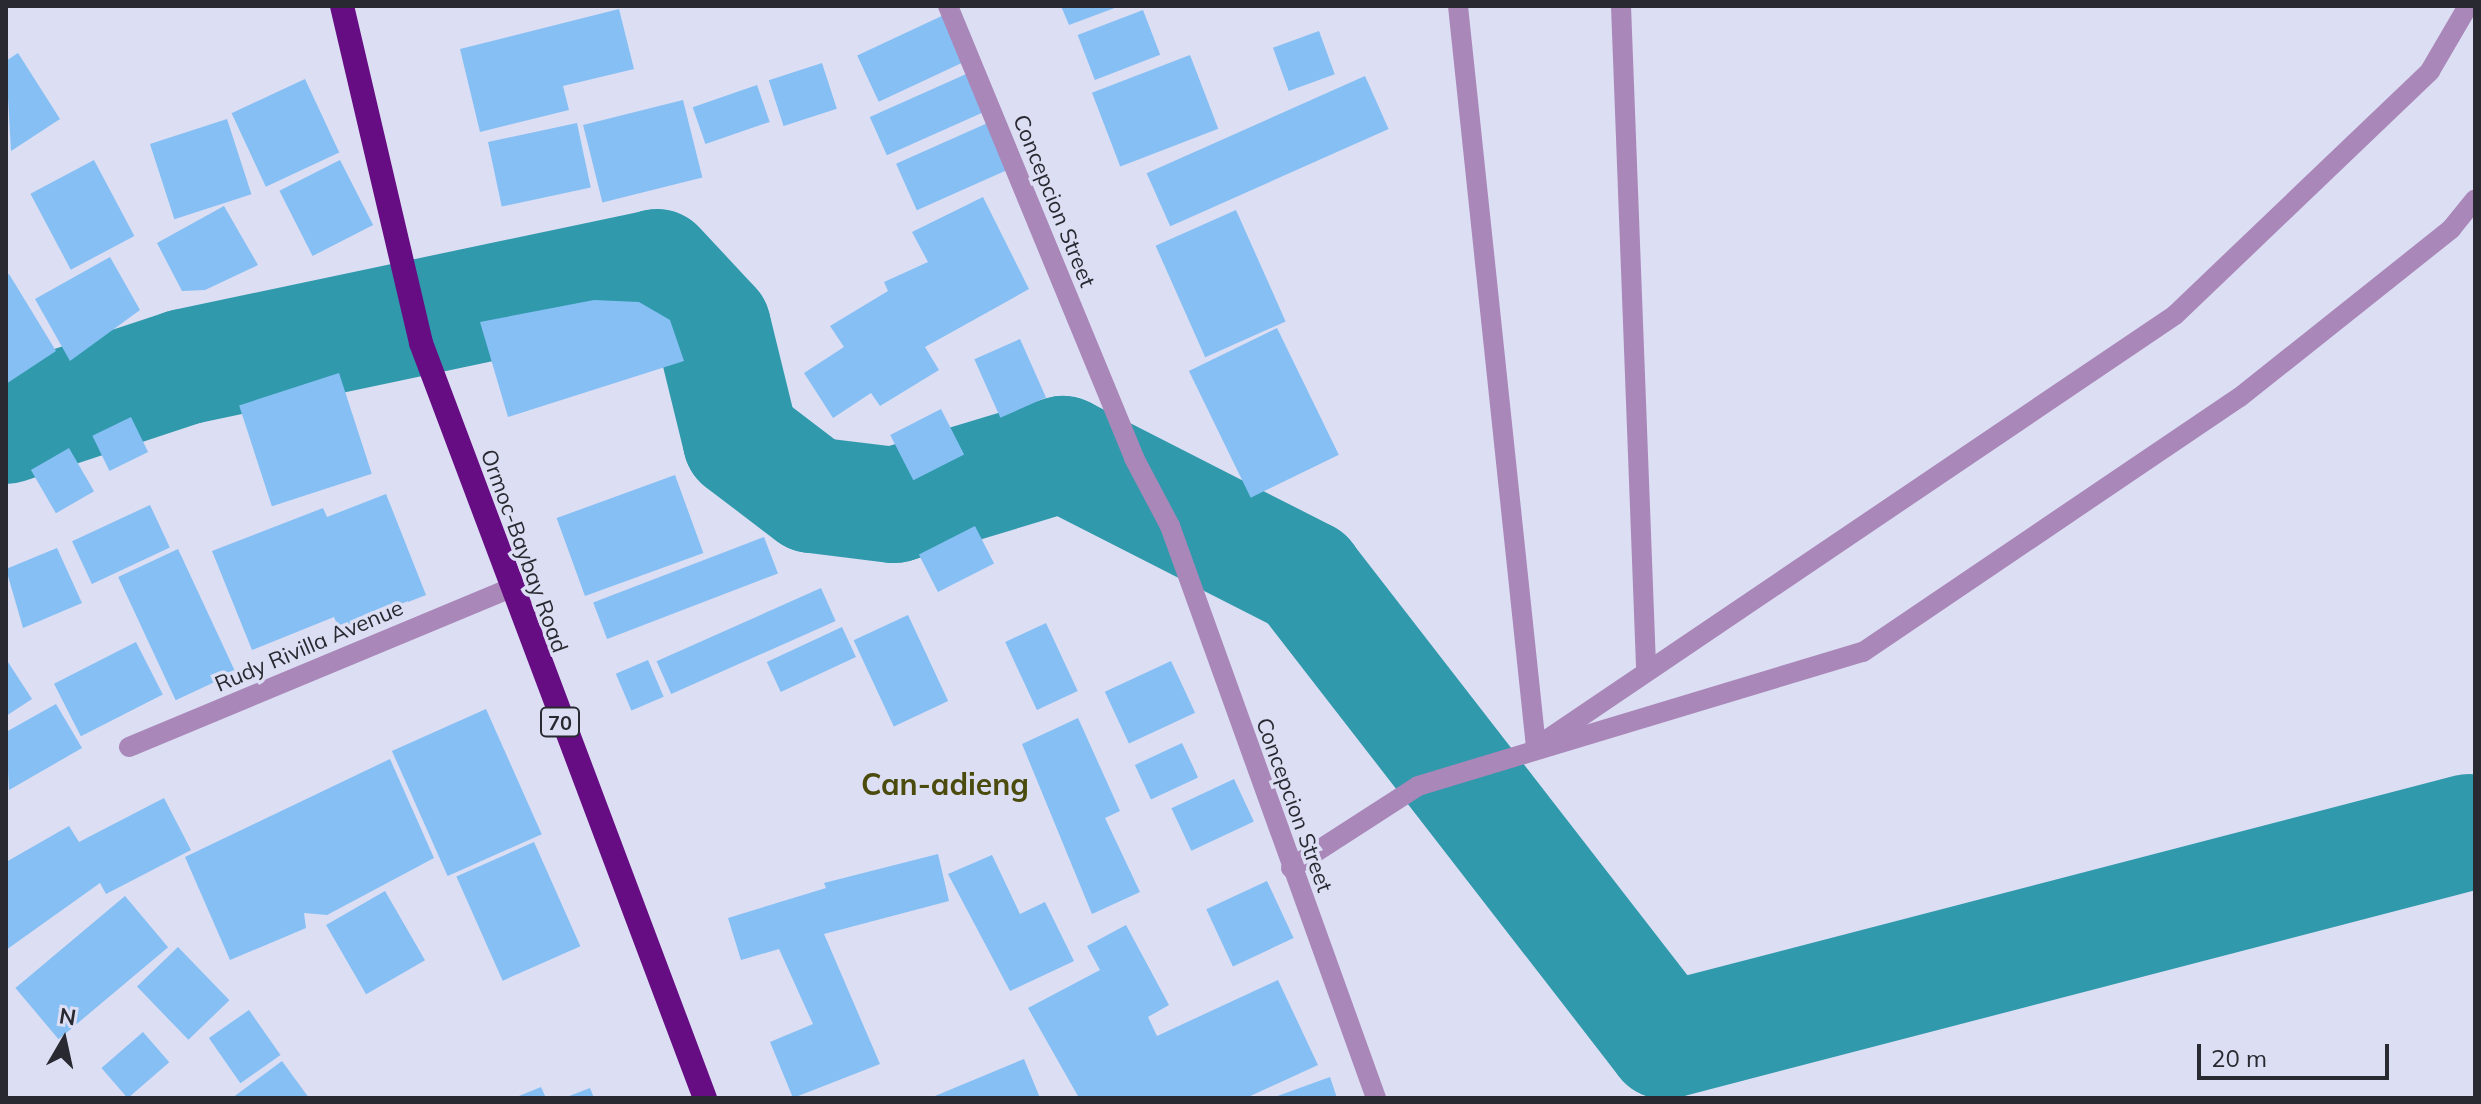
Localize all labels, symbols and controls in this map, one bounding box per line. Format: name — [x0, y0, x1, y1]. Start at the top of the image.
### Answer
street label: Concepcion Street — [1007, 111, 1101, 291]
street label: Ormoc-Baybay Road — [475, 446, 573, 656]
street label: Rudy Rivilla Avenue — [211, 594, 407, 698]
road number: 70 — [540, 706, 580, 738]
street label: Concepcion Street — [1250, 714, 1338, 896]
district label: Can-adieng — [861, 766, 1029, 802]
north arrow — [24, 1000, 104, 1080]
text: N — [57, 1001, 78, 1031]
scale bar — [2201, 1028, 2393, 1078]
text: 20 m — [2211, 1043, 2267, 1073]

